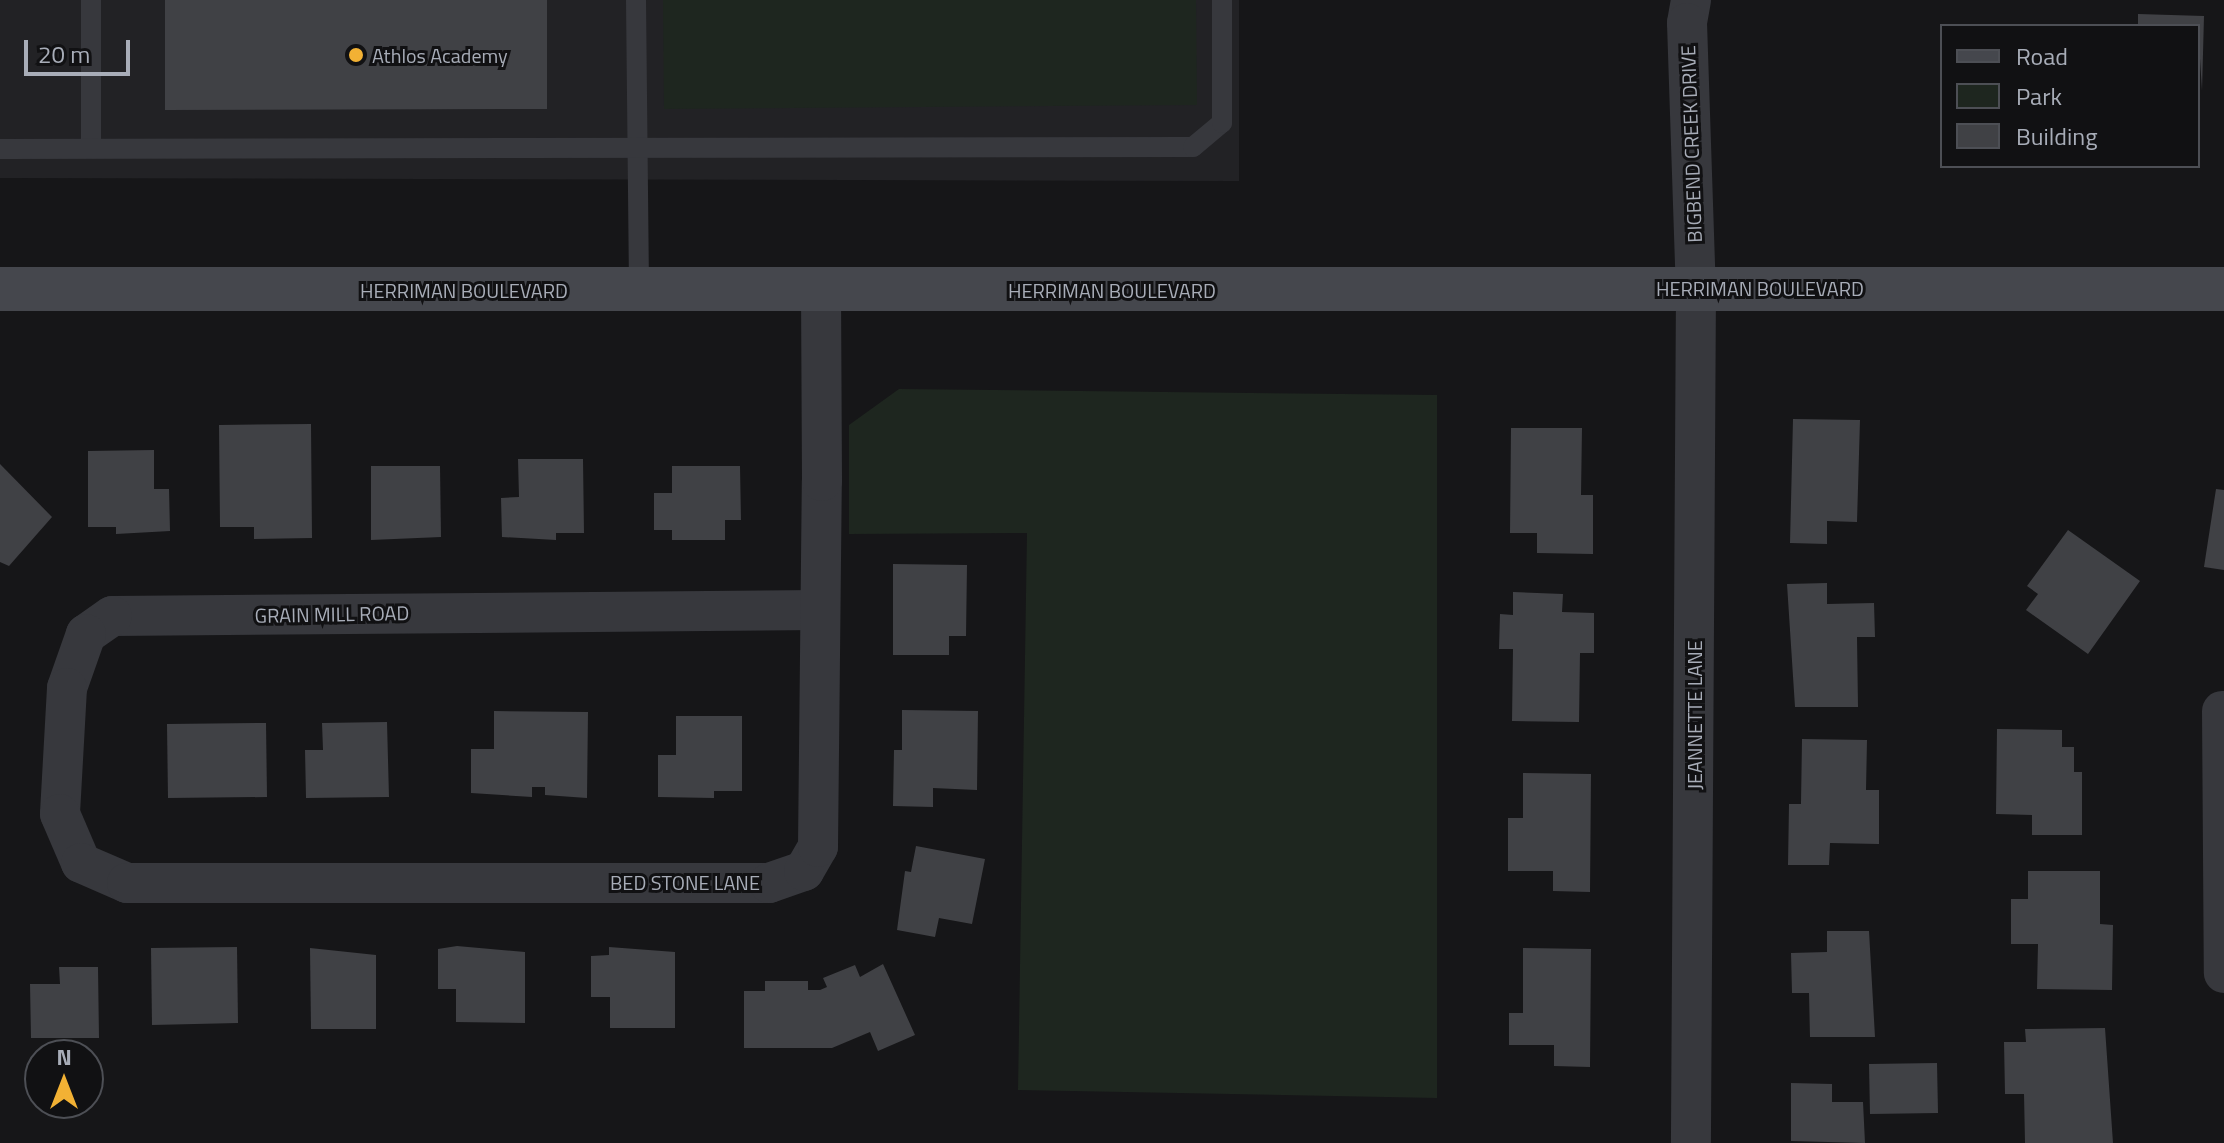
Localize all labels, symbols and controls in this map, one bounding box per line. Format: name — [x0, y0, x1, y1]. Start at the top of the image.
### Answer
scale bar — [28, 24, 134, 74]
legend — [1940, 24, 2200, 168]
text: 20 m — [38, 36, 90, 72]
text: Road — [2016, 38, 2068, 74]
place label: Athlos Academy — [372, 43, 508, 67]
street label: BIGBEND CREEK DRIVE — [1676, 45, 1706, 243]
marker: Athlos Academy — [347, 46, 365, 64]
text: Park — [2016, 78, 2062, 114]
text: Building — [2016, 118, 2098, 154]
street label: HERRIMAN BOULEVARD — [1656, 276, 1864, 300]
street label: HERRIMAN BOULEVARD — [360, 278, 568, 302]
street label: HERRIMAN BOULEVARD — [1008, 278, 1216, 302]
street label: GRAIN MILL ROAD — [254, 601, 410, 627]
street label: JEANNETTE LANE — [1682, 640, 1706, 790]
street label: BED STONE LANE — [610, 870, 760, 894]
north arrow — [24, 1039, 104, 1119]
text: N — [56, 1040, 72, 1074]

